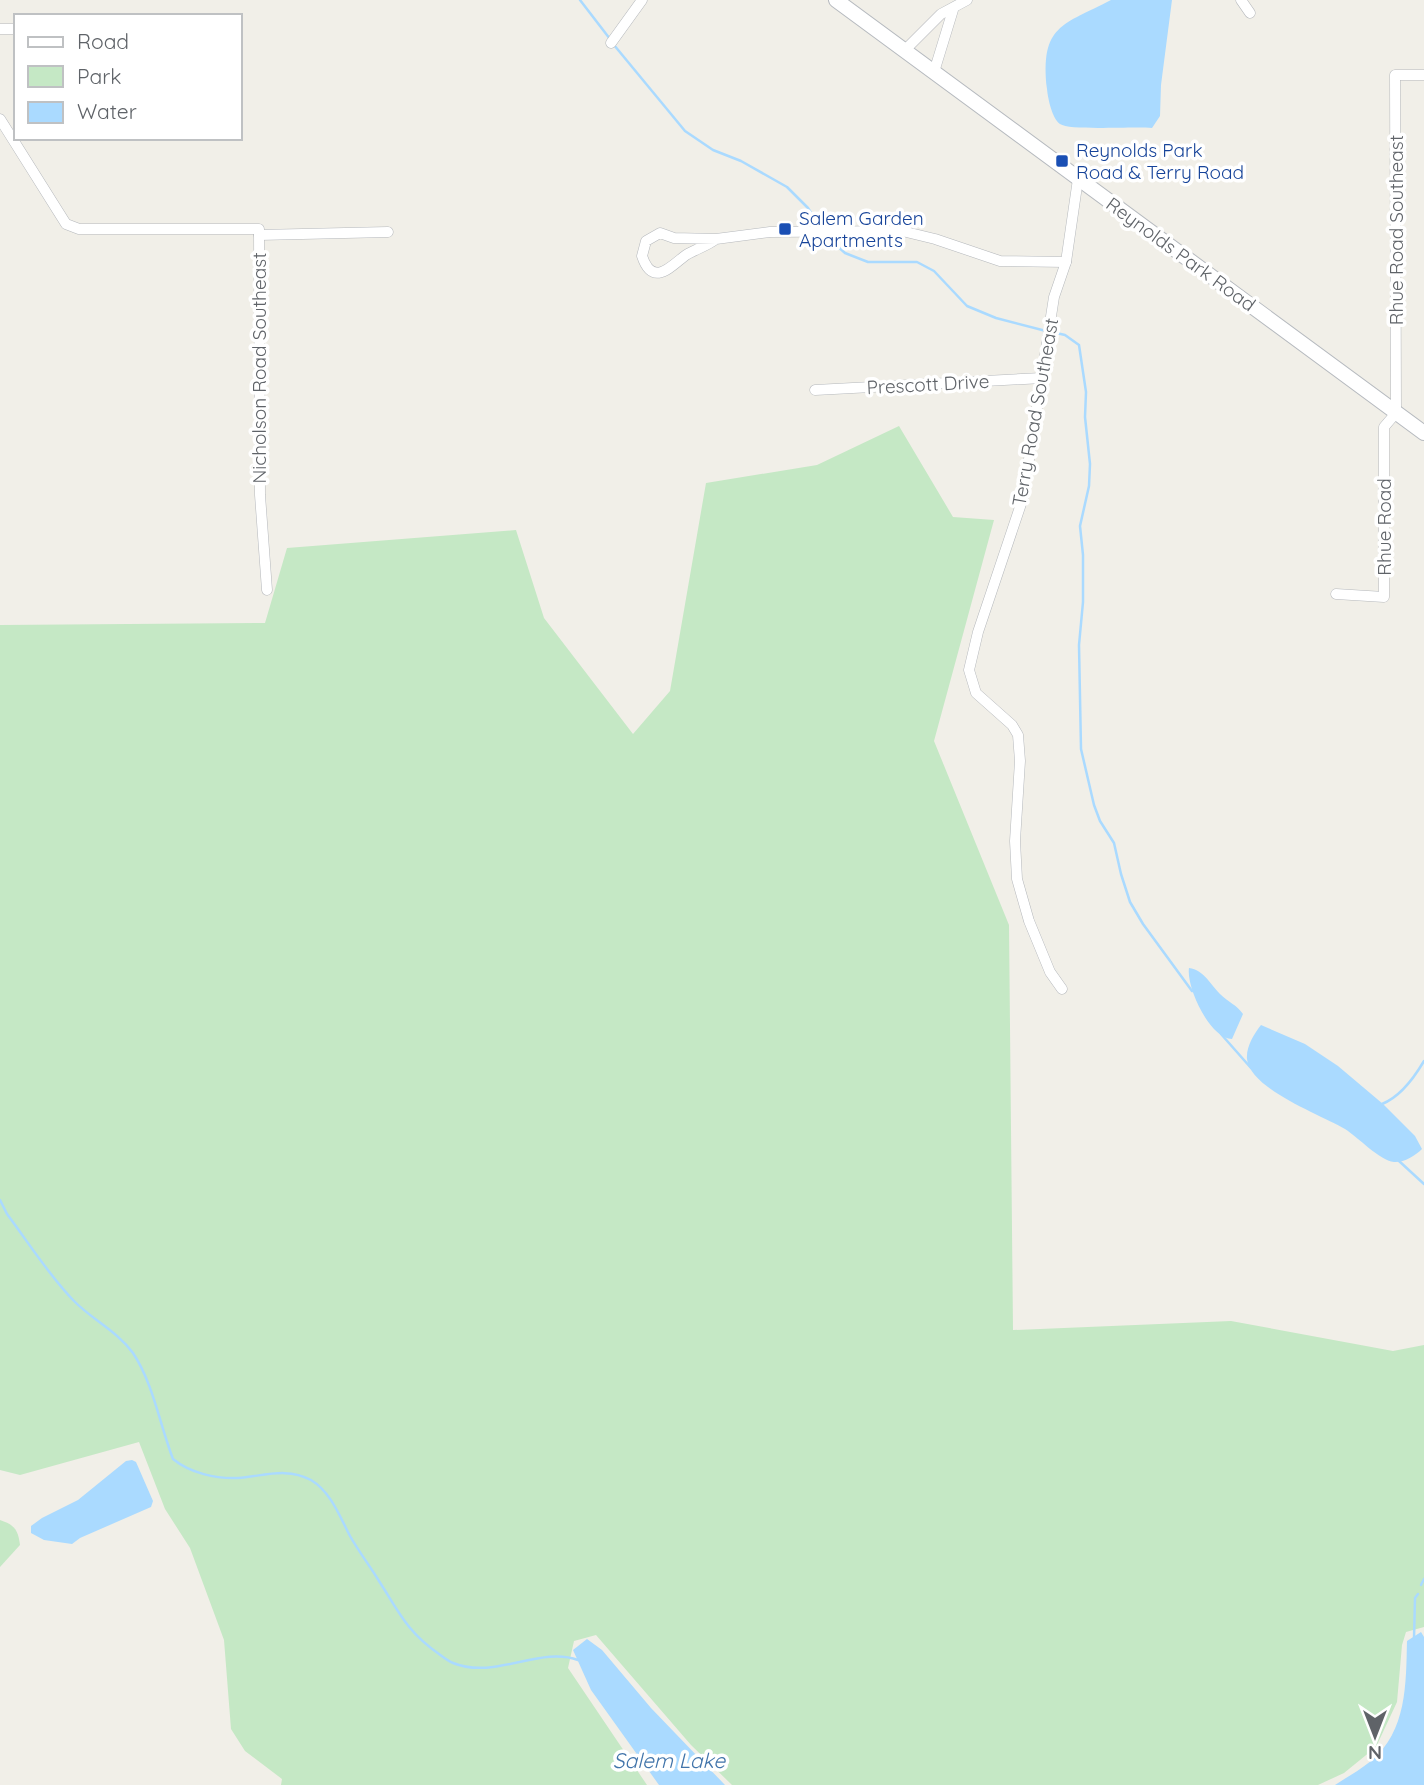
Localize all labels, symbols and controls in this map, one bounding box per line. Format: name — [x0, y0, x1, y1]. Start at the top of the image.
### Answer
legend — [14, 14, 242, 140]
text: Road — [77, 28, 129, 54]
text: Park — [77, 63, 121, 89]
text: Water — [77, 98, 137, 124]
street label: Rhue Road Southeast — [1384, 135, 1408, 325]
place label: Reynolds Park Road & Terry Road — [1076, 138, 1244, 184]
marker: Reynolds Park Road & Terry Road — [1054, 153, 1070, 169]
street label: Reynolds Park Road — [1102, 192, 1260, 316]
place label: Salem Garden Apartments — [799, 206, 924, 252]
marker: Salem Garden Apartments — [777, 221, 793, 237]
street label: Nicholson Road Southeast — [247, 252, 271, 484]
street label: Terry Road Southeast — [1007, 316, 1063, 508]
street label: Prescott Drive — [866, 369, 990, 399]
street label: Rhue Road — [1372, 478, 1396, 576]
north arrow — [1340, 1701, 1410, 1771]
text: N — [1368, 1741, 1382, 1765]
water label: Salem Lake — [613, 1747, 726, 1773]

